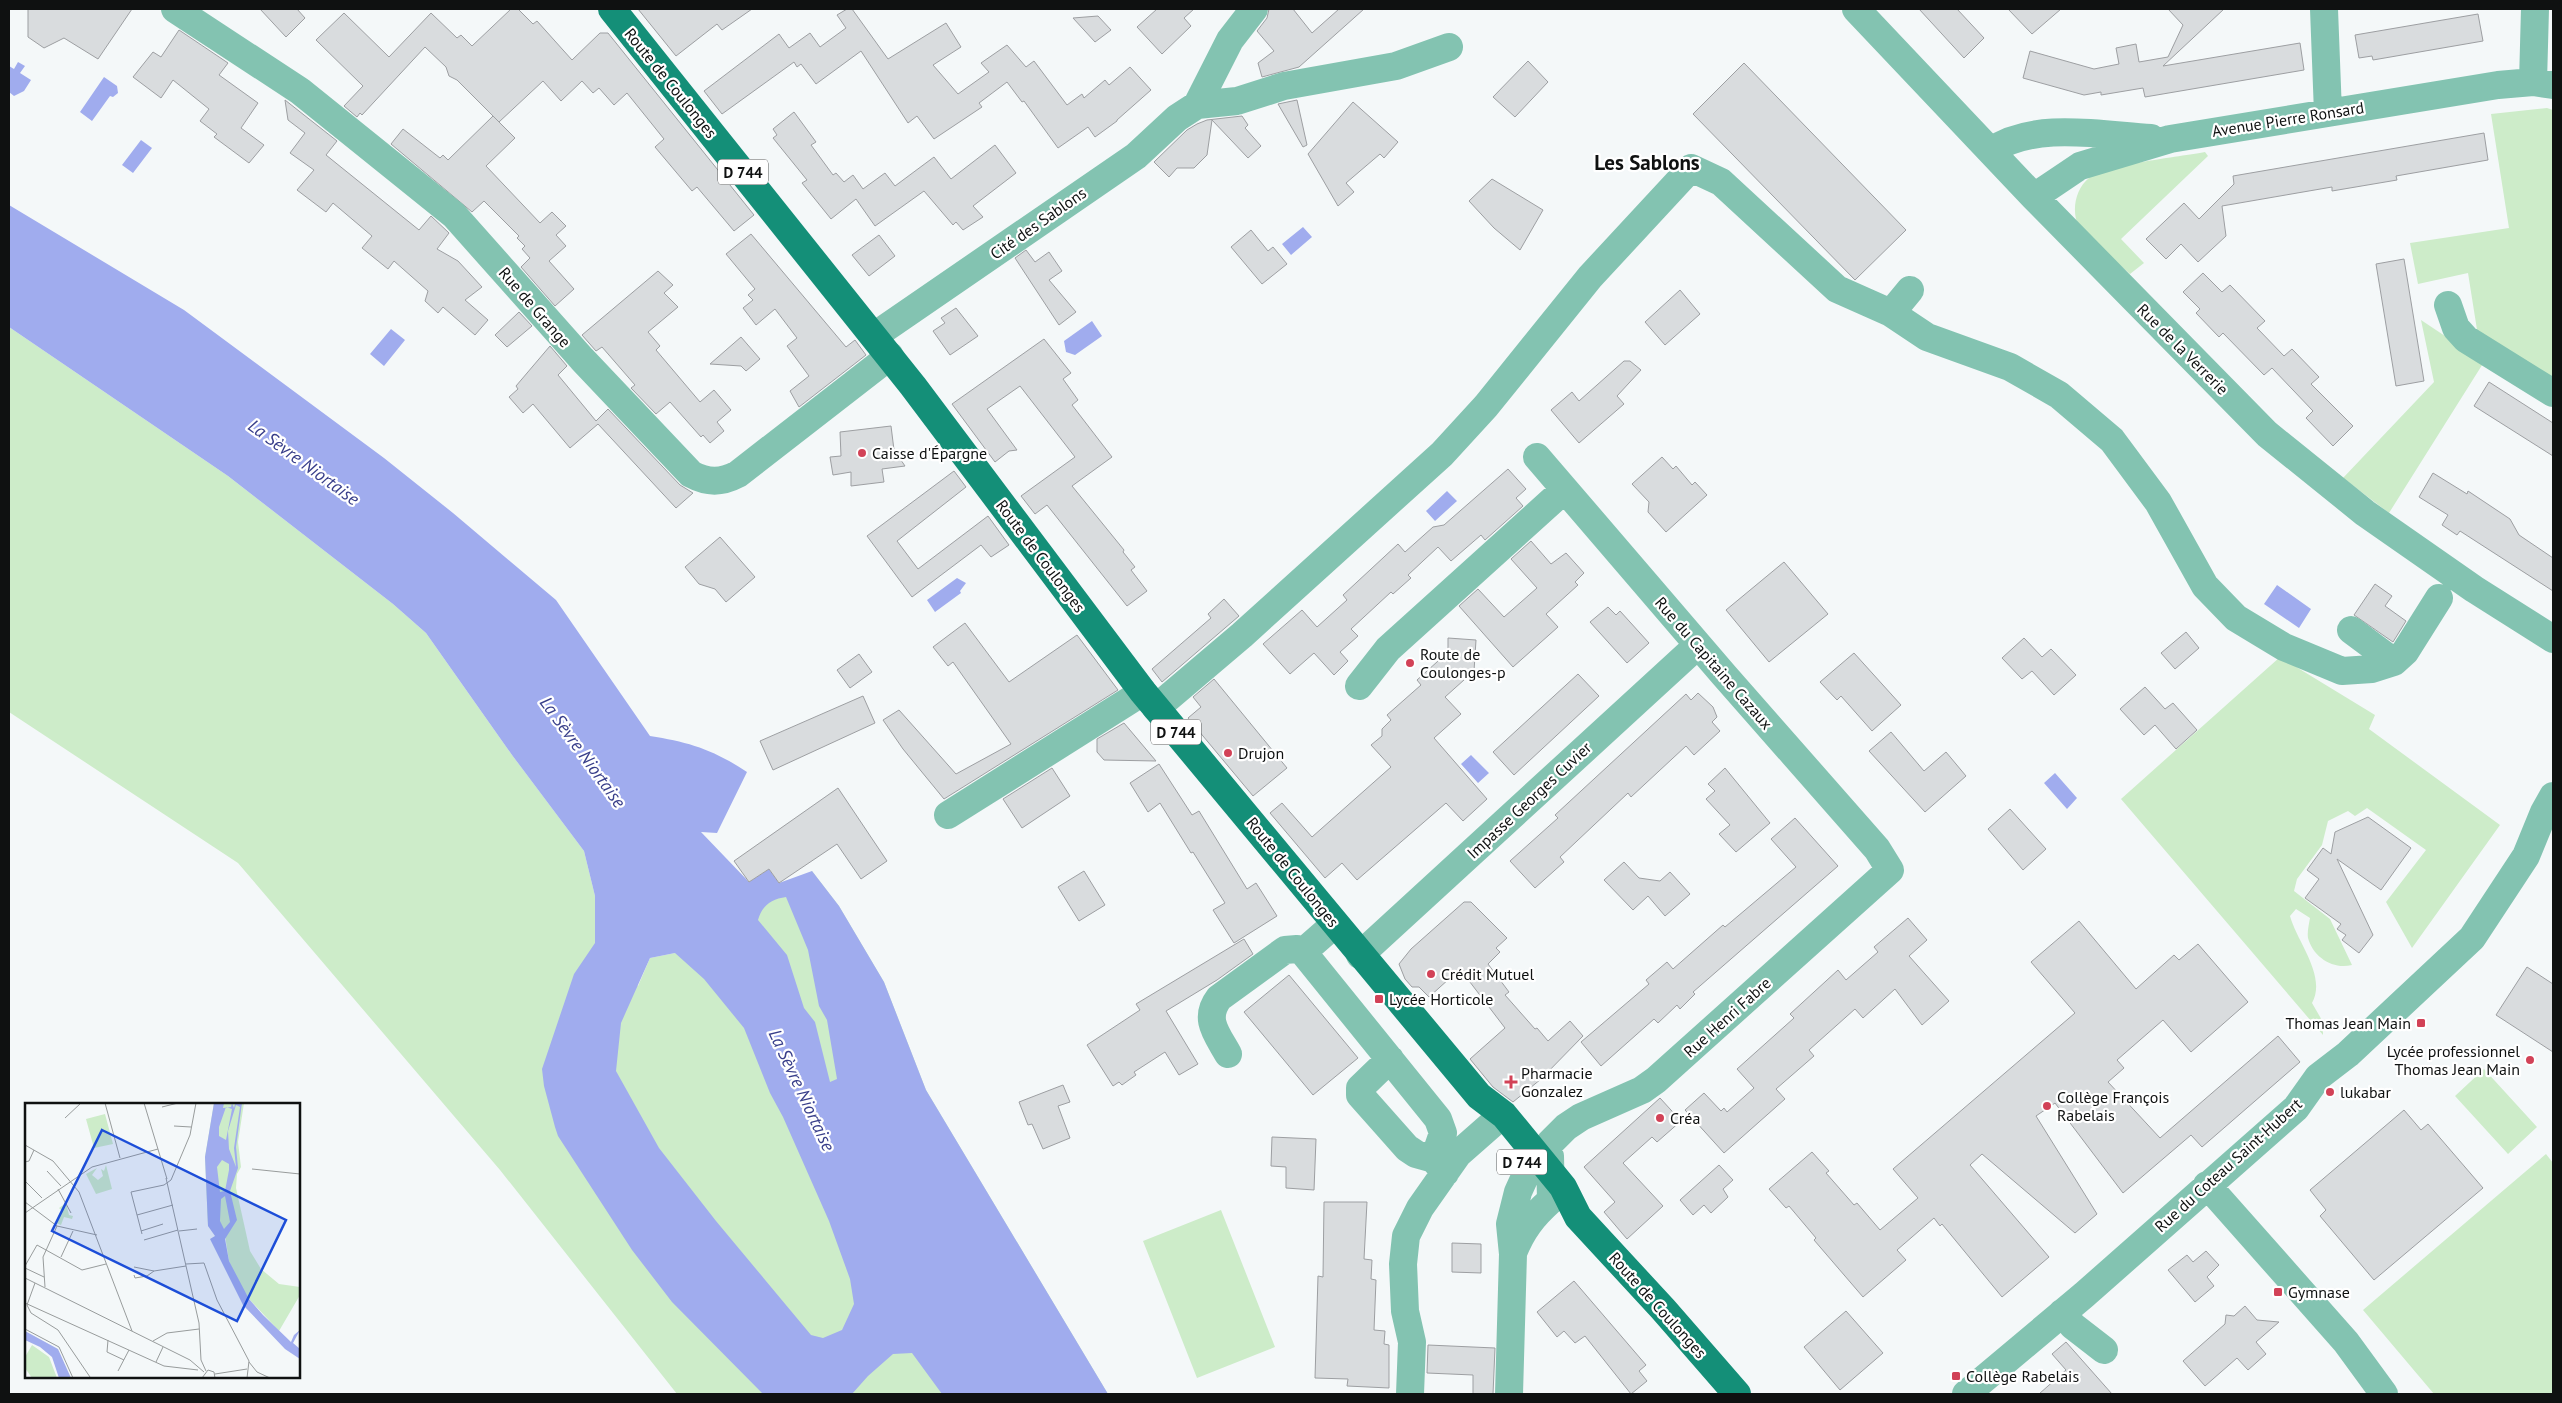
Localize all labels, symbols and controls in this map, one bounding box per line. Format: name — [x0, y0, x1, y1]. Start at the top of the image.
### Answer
street label: Route de Coulonges — [620, 24, 722, 142]
street label: Avenue Pierre Ronsard — [2211, 97, 2365, 141]
district label: Les Sablons — [1594, 149, 1700, 176]
road number: D 744 — [718, 160, 768, 184]
street label: Cité des Sablons — [986, 182, 1090, 263]
street label: Rue de Grange — [495, 263, 575, 351]
street label: Rue de la Verrerie — [2133, 299, 2233, 399]
water label: La Sèvre Niortaise — [244, 414, 365, 510]
place label: Caisse d'Épargne — [872, 443, 987, 463]
marker: Caisse d'Épargne — [856, 447, 868, 459]
street label: Route de Coulonges — [992, 496, 1090, 616]
street label: Rue du Capitaine Cazaux — [1651, 593, 1777, 733]
place label: Route de Coulonges-p — [1420, 644, 1506, 682]
marker: Route de Coulonges-p — [1404, 657, 1416, 669]
water label: La Sèvre Niortaise — [535, 692, 631, 813]
road number: D 744 — [1151, 720, 1201, 744]
street label: Impasse Georges Cuvier — [1463, 737, 1596, 863]
place label: Drujon — [1238, 743, 1284, 763]
marker: Drujon — [1222, 747, 1234, 759]
street label: Route de Coulonges — [1242, 813, 1344, 931]
place label: Crédit Mutuel — [1441, 964, 1534, 984]
marker: Crédit Mutuel — [1425, 968, 1437, 980]
street label: Rue Henri Fabre — [1679, 973, 1775, 1061]
place label: Lycée Horticole — [1389, 989, 1493, 1009]
marker: Lycée Horticole — [1373, 993, 1385, 1005]
place label: Thomas Jean Main — [2285, 1013, 2411, 1033]
marker: Thomas Jean Main — [2415, 1017, 2427, 1029]
water label: La Sèvre Niortaise — [764, 1025, 841, 1155]
place label: Lycée professionnel Thomas Jean Main — [2387, 1041, 2520, 1079]
marker: Lycée professionnel Thomas Jean Main — [2524, 1054, 2536, 1066]
place label: Pharmacie Gonzalez — [1521, 1063, 1593, 1101]
marker: Pharmacie Gonzalez — [1505, 1076, 1517, 1088]
place label: lukabar — [2340, 1082, 2391, 1102]
marker: lukabar — [2324, 1086, 2336, 1098]
place label: Collège François Rabelais — [2057, 1087, 2170, 1125]
street label: Rue du Coteau Saint-Hubert — [2150, 1093, 2306, 1236]
marker: Collège François Rabelais — [2041, 1100, 2053, 1112]
inset map — [25, 1103, 300, 1378]
place label: Créa — [1670, 1108, 1700, 1128]
marker: Créa — [1654, 1112, 1666, 1124]
road number: D 744 — [1497, 1150, 1547, 1174]
street label: Route de Coulonges — [1605, 1248, 1711, 1362]
place label: Gymnase — [2288, 1282, 2350, 1302]
marker: Gymnase — [2272, 1286, 2284, 1298]
place label: Collège Rabelais — [1966, 1366, 2079, 1386]
marker: Collège Rabelais — [1950, 1370, 1962, 1382]

